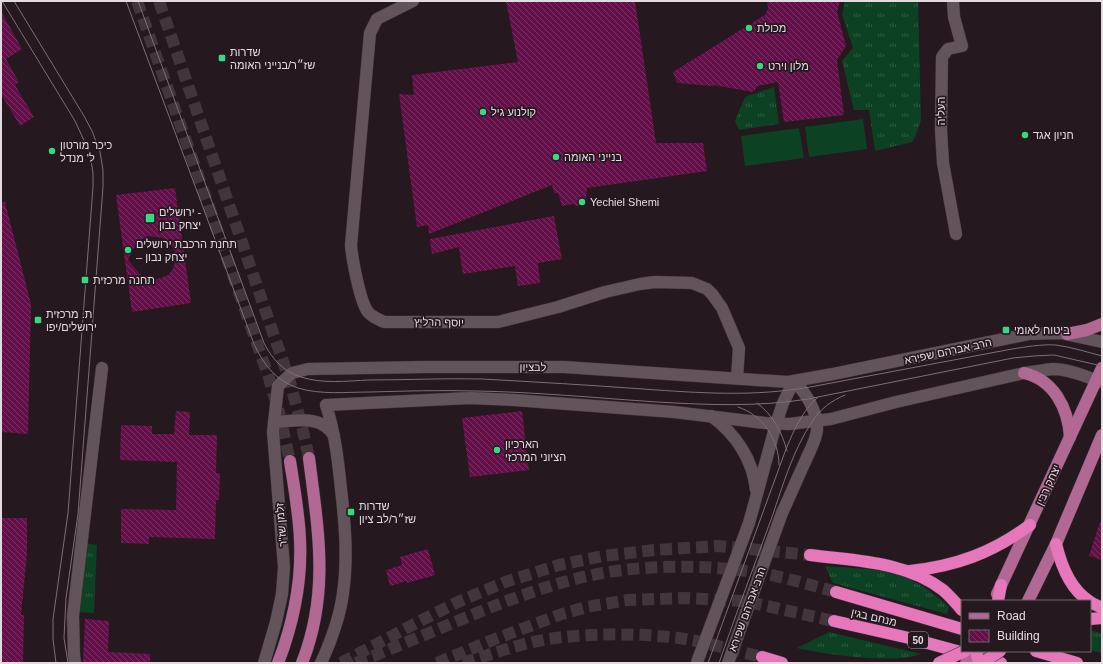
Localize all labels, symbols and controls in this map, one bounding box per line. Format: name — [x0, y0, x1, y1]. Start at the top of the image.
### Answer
place label: מכולת — [757, 22, 786, 34]
marker: מכולת — [744, 23, 754, 33]
place label: שדרות שז״ר/בנייני האומה — [230, 46, 315, 71]
marker: שדרות שז״ר/בנייני האומה — [217, 53, 227, 63]
place label: מלון וירט — [768, 60, 809, 72]
marker: מלון וירט — [755, 61, 765, 71]
street label: העליה — [935, 97, 947, 125]
place label: קולנוע גיל — [491, 106, 536, 118]
marker: קולנוע גיל — [478, 107, 488, 117]
place label: חניון אגד — [1033, 129, 1074, 141]
marker: חניון אגד — [1020, 130, 1030, 140]
place label: כיכר מורטון ל' מנדל — [60, 139, 113, 164]
marker: כיכר מורטון ל' מנדל — [47, 146, 57, 156]
place label: בנייני האומה — [564, 151, 622, 163]
marker: בנייני האומה — [551, 152, 561, 162]
place label: Yechiel Shemi — [590, 196, 659, 208]
marker: Yechiel Shemi — [577, 197, 587, 207]
place label: ירושלים - יצחק נבון — [159, 206, 202, 231]
marker: ירושלים - יצחק נבון — [144, 212, 156, 224]
place label: תחנת הרכבת ירושלים – יצחק נבון — [136, 238, 237, 263]
marker: תחנת הרכבת ירושלים – יצחק נבון — [123, 245, 133, 255]
place label: תחנה מרכזית — [93, 274, 155, 286]
marker: תחנה מרכזית — [80, 275, 90, 285]
place label: ת. מרכזית ירושלים/יפו — [46, 308, 97, 333]
marker: ת. מרכזית ירושלים/יפו — [33, 315, 43, 325]
street label: יוסף הרליץ — [414, 316, 464, 328]
place label: ביטוח לאומי — [1014, 324, 1070, 336]
marker: ביטוח לאומי — [1001, 325, 1011, 335]
street label: הרב אברהם שפירא — [903, 336, 993, 366]
street label: לבציון — [520, 361, 547, 373]
place label: הארכיון הציוני המרכזי — [505, 438, 566, 463]
marker: הארכיון הציוני המרכזי — [492, 445, 502, 455]
street label: יצחק רבין — [1033, 463, 1063, 507]
place label: שדרות שז״ר/לב ציון — [359, 500, 416, 525]
street label: זלמן שז"ר — [273, 502, 289, 547]
marker: שדרות שז״ר/לב ציון — [346, 507, 356, 517]
street label: הרב אברהם שפירא — [726, 565, 768, 653]
legend — [961, 600, 1091, 652]
street label: מנחם בגין — [850, 606, 898, 628]
text: Road — [997, 609, 1026, 623]
text: Building — [997, 629, 1040, 643]
road number: 50 — [908, 632, 928, 648]

